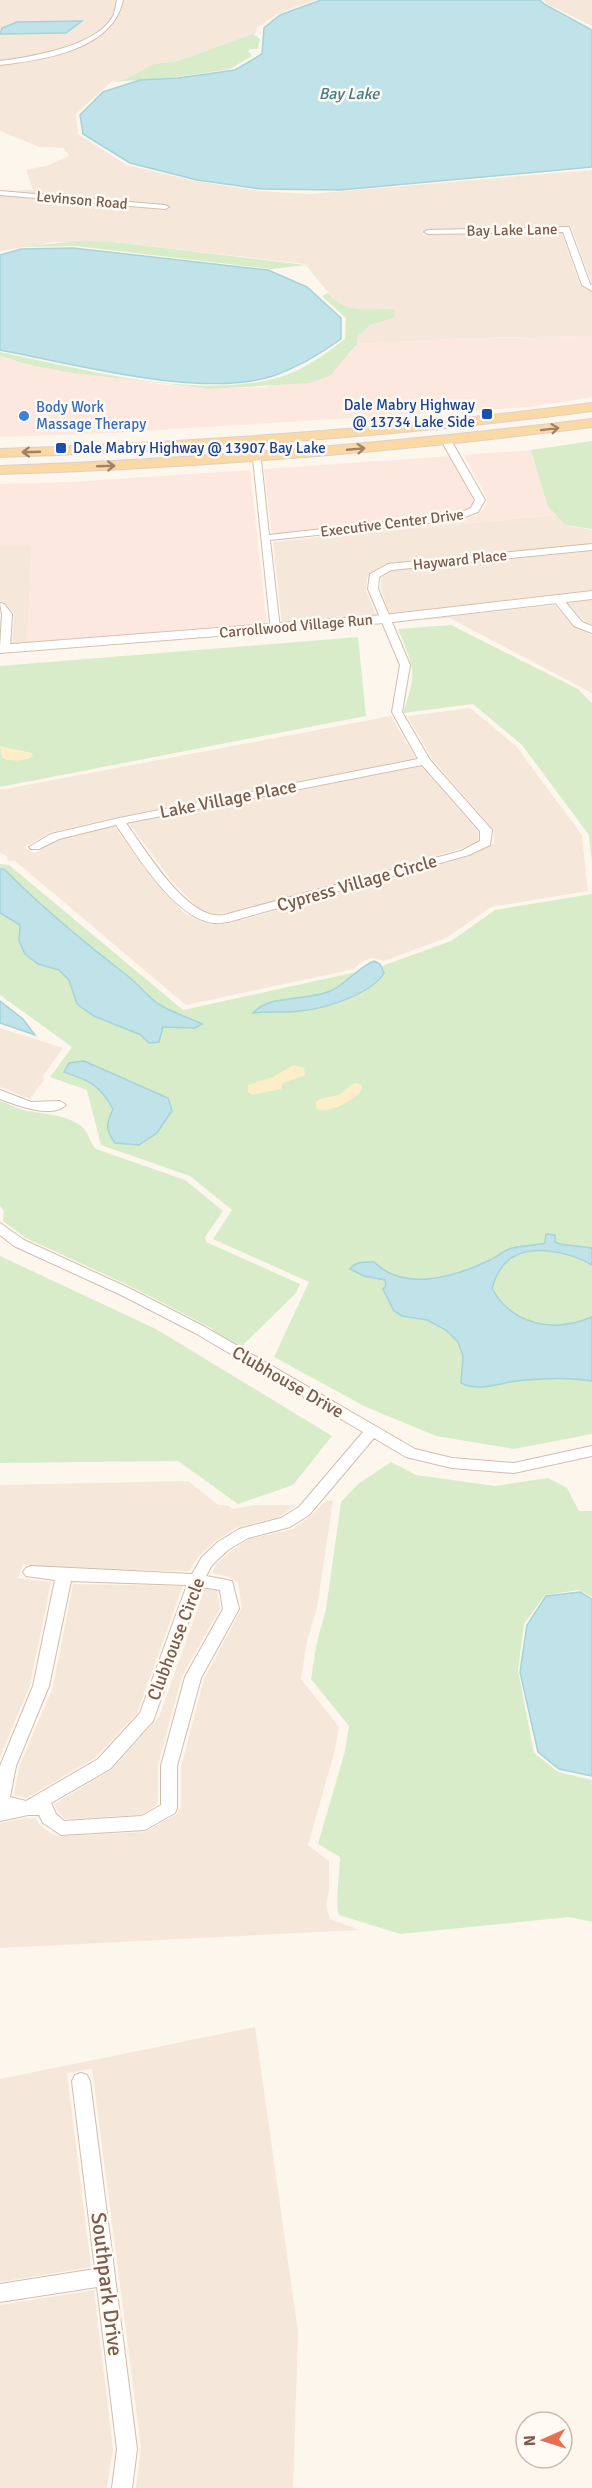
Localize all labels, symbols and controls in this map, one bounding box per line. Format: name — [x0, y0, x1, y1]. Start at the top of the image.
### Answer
water label: Bay Lake — [319, 84, 380, 104]
street label: Levinson Road — [36, 187, 128, 213]
street label: Bay Lake Lane — [466, 220, 558, 240]
place label: Dale Mabry Highway @ 13734 Lake Side — [344, 396, 475, 431]
place label: Body Work Massage Therapy — [36, 398, 146, 433]
marker: Dale Mabry Highway @ 13734 Lake Side — [480, 407, 494, 421]
marker: Body Work Massage Therapy — [17, 409, 31, 423]
one-way arrow — [539, 423, 559, 434]
place label: Dale Mabry Highway @ 13907 Bay Lake — [73, 439, 326, 457]
marker: Dale Mabry Highway @ 13907 Bay Lake — [54, 441, 68, 455]
one-way arrow — [345, 444, 365, 455]
one-way arrow — [22, 446, 42, 458]
one-way arrow — [96, 461, 116, 472]
street label: Executive Center Drive — [319, 505, 465, 541]
street label: Hayward Place — [412, 546, 508, 574]
street label: Carrollwood Village Run — [219, 610, 373, 642]
street label: Lake Village Place — [158, 775, 298, 823]
street label: Cypress Village Circle — [274, 850, 440, 916]
street label: Clubhouse Drive — [228, 1341, 348, 1423]
street label: Clubhouse Circle — [142, 1574, 210, 1704]
street label: Southpark Drive — [85, 2211, 129, 2357]
north arrow — [514, 2410, 574, 2470]
text: N — [520, 2435, 540, 2447]

